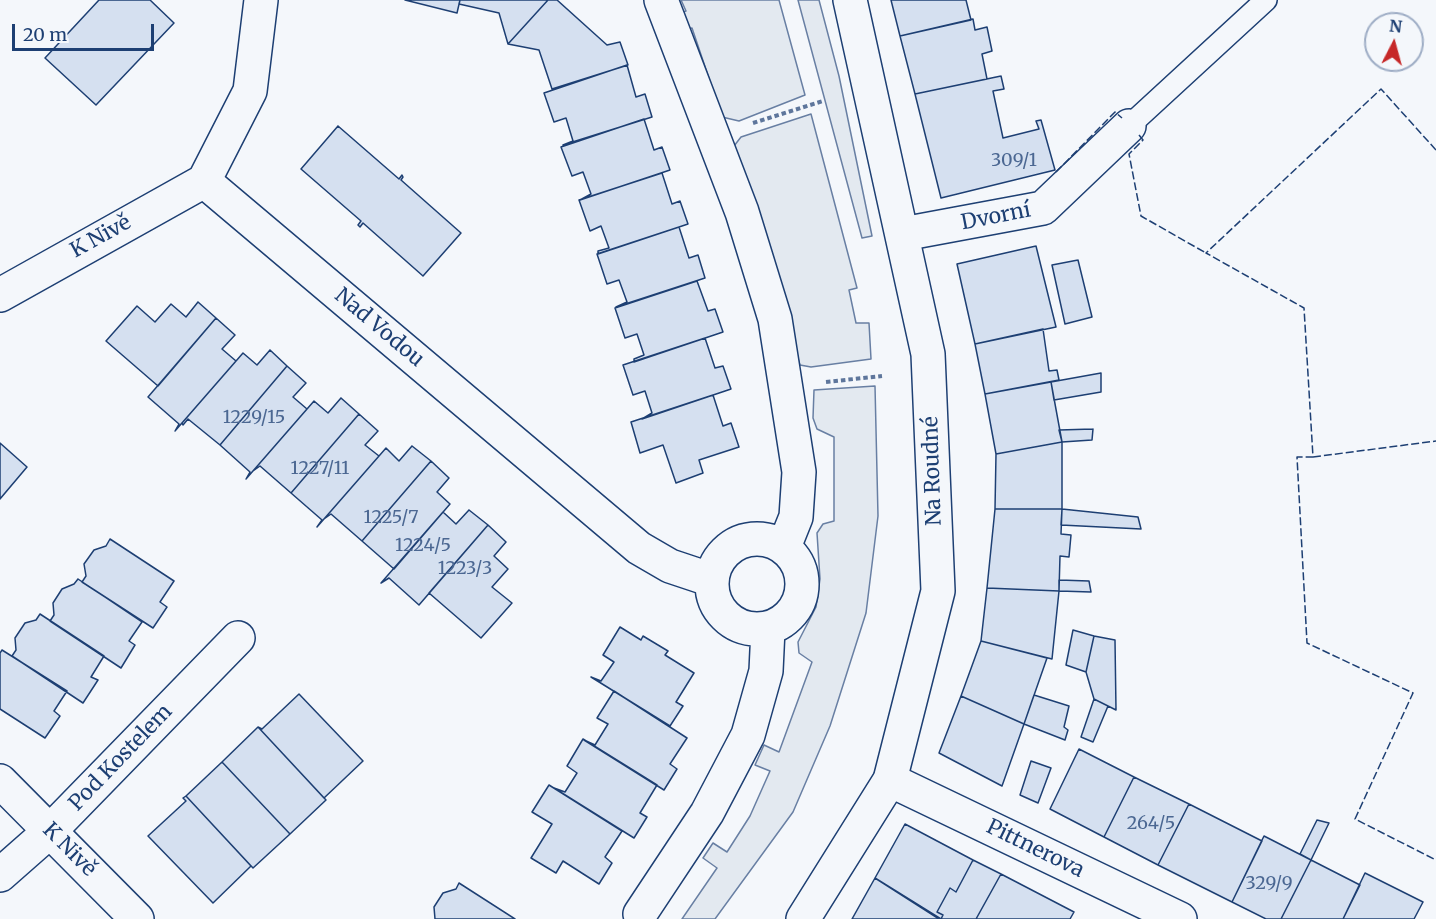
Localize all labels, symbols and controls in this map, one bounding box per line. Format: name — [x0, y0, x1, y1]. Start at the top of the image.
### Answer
scale bar — [15, 12, 158, 50]
north arrow — [1364, 12, 1424, 72]
text: N — [1388, 15, 1403, 37]
text: 20 m — [23, 23, 67, 46]
house number: 309/1 — [991, 150, 1037, 172]
street label: Dvorní — [959, 198, 1033, 236]
street label: K Nivě — [66, 210, 136, 264]
street label: Nad Vodou — [329, 283, 429, 373]
house number: 1229/15 — [223, 407, 285, 429]
street label: Na Roudné — [918, 416, 948, 526]
house number: 1227/11 — [291, 458, 349, 480]
house number: 1225/7 — [364, 507, 418, 529]
house number: 1224/5 — [395, 535, 451, 557]
house number: 1223/3 — [438, 558, 492, 580]
street label: Pod Kostelem — [64, 700, 178, 816]
house number: 264/5 — [1127, 813, 1175, 835]
street label: Pittnerova — [982, 815, 1088, 883]
street label: K Nivě — [37, 818, 101, 882]
house number: 329/9 — [1245, 873, 1293, 895]

